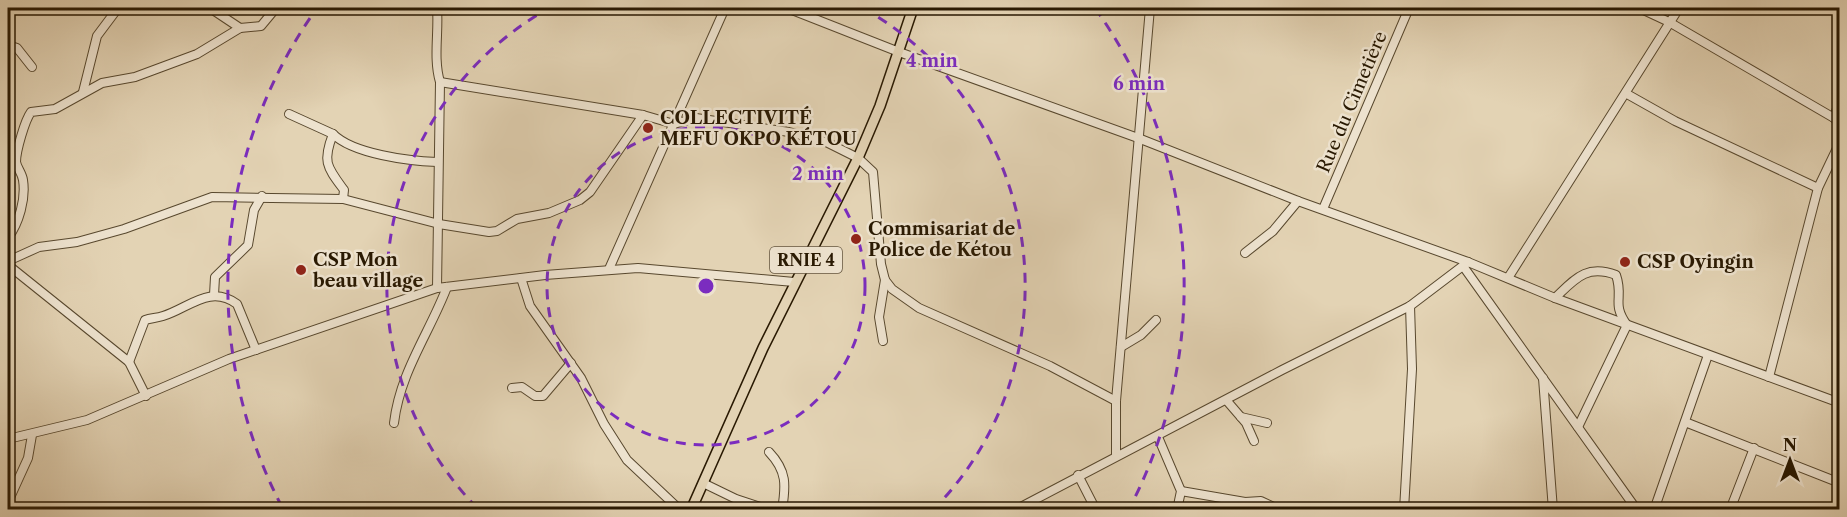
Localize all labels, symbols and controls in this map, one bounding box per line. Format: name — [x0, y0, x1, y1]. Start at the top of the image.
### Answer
street label: Rue du Cimetière — [1312, 28, 1392, 176]
text: 4 min — [906, 50, 959, 72]
text: 6 min — [1113, 73, 1166, 95]
place label: COLLECTIVITÉ MEFU OKPO KÉTOU — [660, 106, 857, 150]
marker: COLLECTIVITÉ MEFU OKPO KÉTOU — [641, 121, 655, 135]
text: 2 min — [792, 163, 845, 185]
place label: Commisariat de Police de Kétou — [868, 218, 1015, 261]
marker: Commisariat de Police de Kétou — [849, 232, 863, 246]
road number: RNIE 4 — [770, 247, 842, 273]
place label: CSP Mon beau village — [312, 249, 424, 292]
place label: CSP Oyingin — [1637, 251, 1754, 273]
marker: CSP Oyingin — [1618, 255, 1632, 269]
marker: CSP Mon beau village — [294, 263, 308, 277]
centre of rings — [696, 276, 716, 296]
north arrow — [1760, 430, 1820, 490]
text: N — [1783, 435, 1797, 455]

